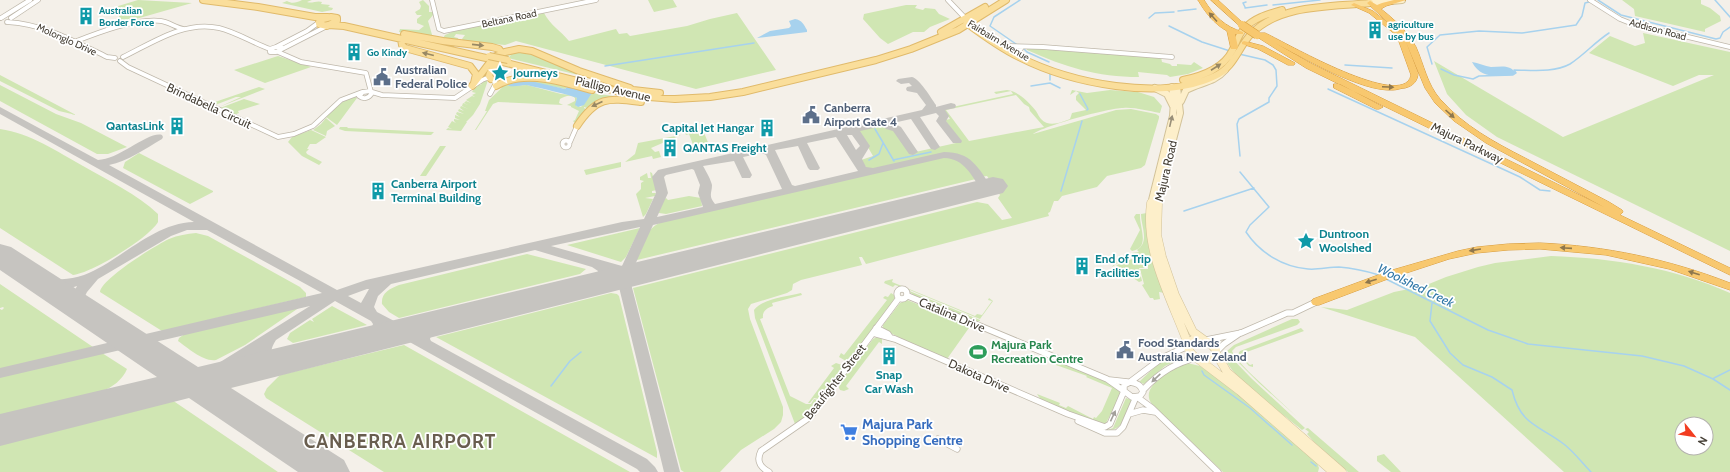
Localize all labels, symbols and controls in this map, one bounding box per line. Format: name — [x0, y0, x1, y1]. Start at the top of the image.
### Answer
place label: Australian Border Force — [99, 4, 154, 29]
building icon: Australian Border Force — [76, 6, 96, 26]
street label: Beltana Road — [480, 6, 538, 31]
one-way arrow — [1208, 12, 1217, 22]
street label: Addison Road — [1628, 16, 1688, 43]
street label: Fairbairn Avenue — [965, 17, 1032, 64]
place label: agriculture use by bus — [1388, 18, 1434, 43]
street label: Molonglo Drive — [35, 20, 99, 58]
building icon: agriculture use by bus — [1365, 20, 1385, 40]
building icon: Go Kindy — [344, 42, 364, 62]
one-way arrow — [472, 42, 484, 49]
place label: Go Kindy — [367, 46, 408, 59]
one-way arrow — [421, 51, 433, 57]
place label: Australian Federal Police — [395, 62, 467, 91]
place icon: Journeys — [490, 63, 510, 83]
one-way arrow — [1211, 63, 1221, 71]
place label: Journeys — [512, 65, 558, 80]
public building icon: Australian Federal Police — [372, 67, 392, 87]
street label: Pialligo Avenue — [574, 73, 652, 104]
street label: Brindabella Circuit — [164, 79, 254, 132]
one-way arrow — [1382, 84, 1394, 91]
place label: Canberra Airport Gate 4 — [824, 100, 897, 129]
one-way arrow — [591, 101, 603, 107]
public building icon: Canberra Airport Gate 4 — [801, 105, 821, 125]
one-way arrow — [1445, 109, 1455, 118]
one-way arrow — [1169, 115, 1175, 128]
building icon: QantasLink — [167, 116, 187, 136]
place label: QantasLink — [106, 118, 164, 133]
building icon: Capital Jet Hangar — [757, 118, 777, 138]
street label: Majura Parkway — [1429, 119, 1506, 166]
place label: Capital Jet Hangar — [662, 120, 754, 135]
building icon: QANTAS Freight — [660, 138, 680, 158]
street label: Majura Road — [1151, 139, 1180, 203]
place label: QANTAS Freight — [683, 140, 767, 155]
place label: Canberra Airport Terminal Building — [391, 176, 481, 205]
building icon: Canberra Airport Terminal Building — [368, 181, 388, 201]
place label: Duntroon Woolshed — [1319, 226, 1372, 255]
place icon: Duntroon Woolshed — [1296, 231, 1316, 251]
one-way arrow — [1560, 244, 1572, 251]
one-way arrow — [1469, 247, 1481, 253]
place label: End of Trip Facilities — [1095, 251, 1151, 280]
building icon: End of Trip Facilities — [1072, 256, 1092, 276]
water label: Woolshed Creek — [1375, 260, 1457, 311]
one-way arrow — [1687, 270, 1699, 276]
one-way arrow — [1364, 279, 1376, 285]
street label: Catalina Drive — [917, 294, 987, 335]
place label: Food Standards Australia New Zeland — [1138, 335, 1247, 364]
place label: Majura Park Recreation Centre — [991, 337, 1083, 366]
public building icon: Food Standards Australia New Zeland — [1115, 340, 1135, 360]
street label: Beaufighter Street — [800, 341, 869, 422]
sports icon: Majura Park Recreation Centre — [968, 342, 988, 362]
building icon: Snap Car Wash — [879, 346, 899, 366]
street label: Dakota Drive — [946, 355, 1012, 396]
place label: Snap Car Wash — [865, 367, 913, 396]
one-way arrow — [1151, 373, 1161, 382]
one-way arrow — [1110, 411, 1116, 422]
place label: Majura Park Shopping Centre — [862, 415, 963, 449]
north arrow — [1674, 416, 1714, 456]
supermarket icon: Majura Park Shopping Centre — [839, 422, 859, 442]
district label: CANBERRA AIRPORT — [304, 430, 496, 453]
text: N — [1695, 434, 1711, 448]

